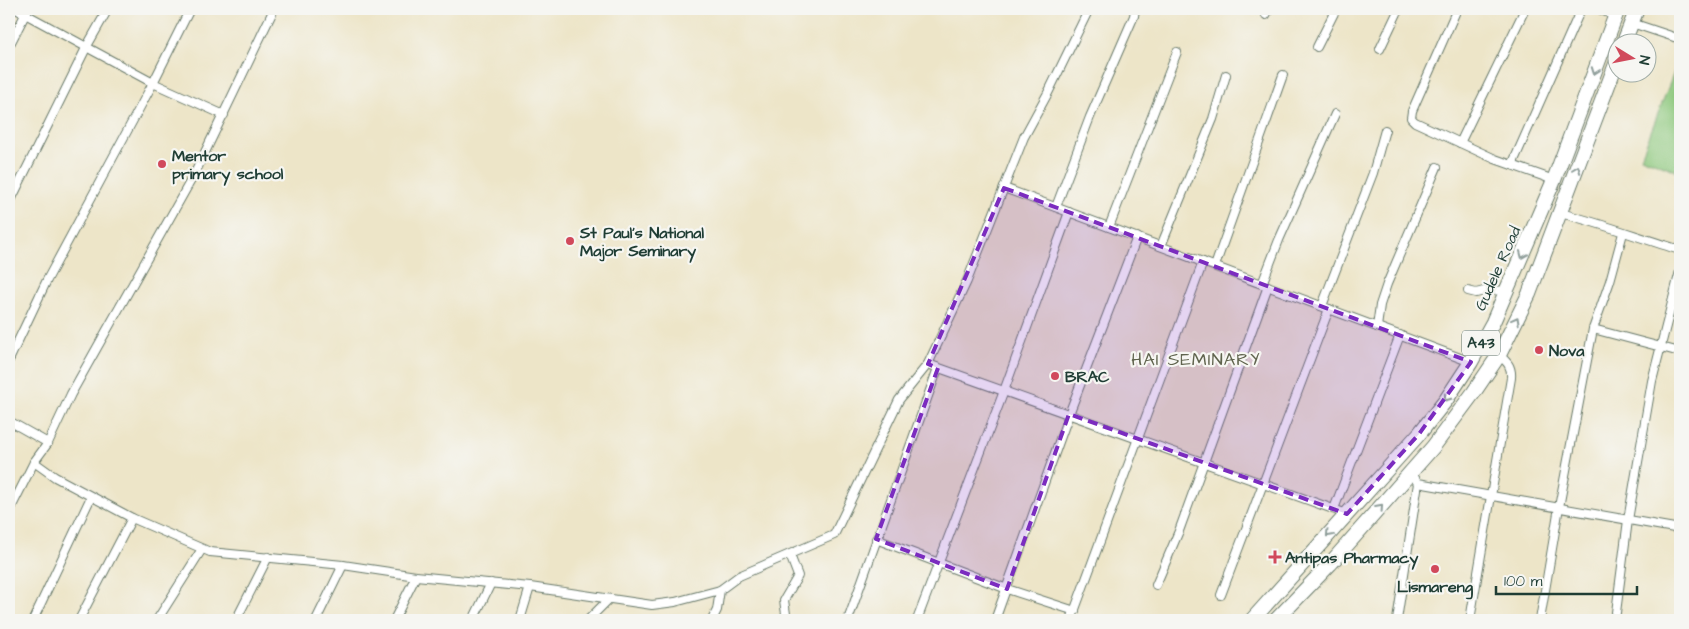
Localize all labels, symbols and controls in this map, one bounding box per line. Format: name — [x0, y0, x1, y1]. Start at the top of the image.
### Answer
north arrow — [1606, 32, 1656, 82]
text: N — [1633, 54, 1654, 66]
one-way arrow — [1591, 66, 1601, 75]
place label: Mentor primary school — [172, 145, 284, 186]
marker: Mentor primary school — [156, 158, 168, 170]
one-way arrow — [1571, 165, 1581, 174]
place label: St Paul's National Major Seminary — [579, 222, 704, 263]
street label: Gudele Road — [1469, 223, 1526, 314]
marker: St Paul's National Major Seminary — [564, 235, 576, 247]
one-way arrow — [1518, 250, 1529, 259]
one-way arrow — [1510, 316, 1520, 325]
road number: A43 — [1462, 330, 1500, 356]
place label: Nova — [1549, 340, 1585, 362]
marker: Nova — [1533, 344, 1545, 356]
district label: HAI SEMINARY — [1131, 347, 1261, 372]
place label: BRAC — [1065, 366, 1110, 388]
marker: BRAC — [1049, 370, 1061, 382]
one-way arrow — [1444, 392, 1453, 402]
one-way arrow — [1374, 504, 1383, 513]
one-way arrow — [1326, 528, 1335, 537]
place label: Antipas Pharmacy — [1285, 547, 1418, 570]
marker: Antipas Pharmacy — [1269, 551, 1281, 563]
marker: Lismareng — [1429, 563, 1441, 575]
scale bar — [1496, 564, 1638, 596]
text: 100 m — [1504, 571, 1543, 592]
place label: Lismareng — [1397, 576, 1474, 600]

